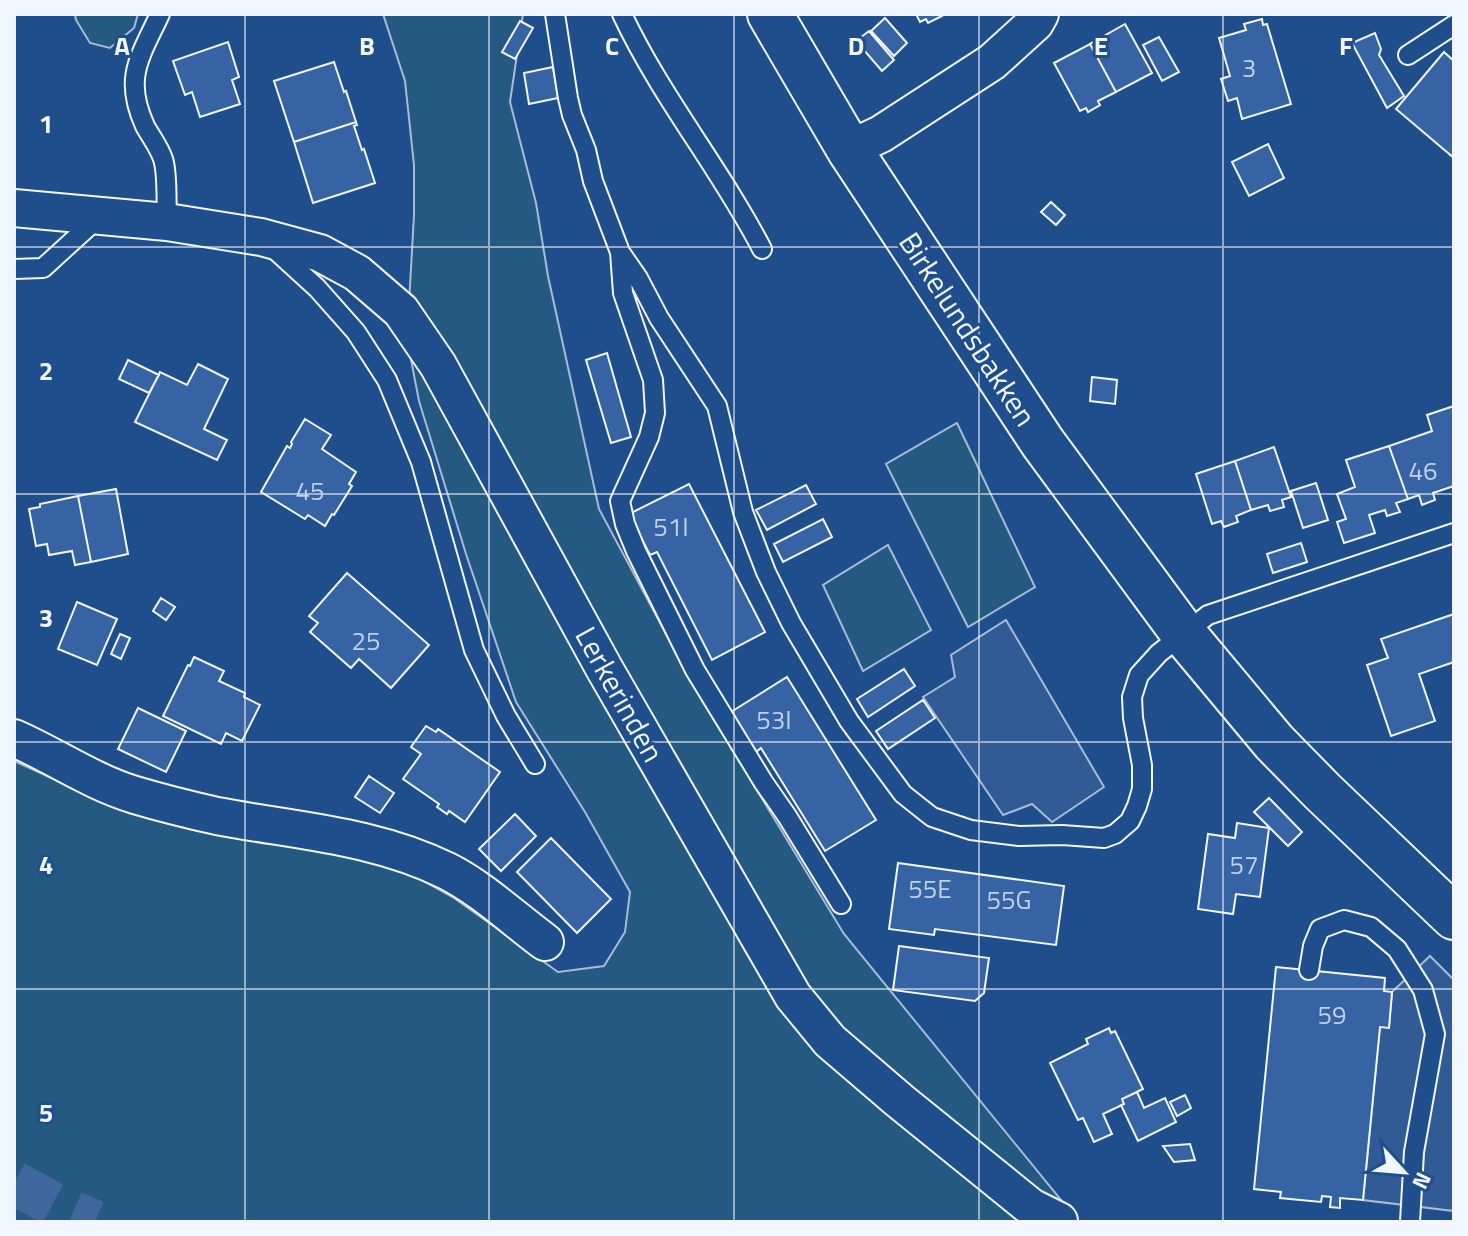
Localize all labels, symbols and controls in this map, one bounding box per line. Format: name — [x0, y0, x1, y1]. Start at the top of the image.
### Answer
text: A — [114, 26, 130, 65]
text: B — [359, 26, 375, 65]
text: C — [605, 26, 619, 65]
text: D — [848, 26, 864, 65]
text: E — [1094, 26, 1108, 65]
text: F — [1339, 26, 1353, 65]
house number: 3 — [1242, 48, 1256, 87]
text: 1 — [39, 104, 53, 143]
street label: Birkelundsbakken — [888, 223, 1048, 435]
text: 2 — [39, 351, 53, 390]
house number: 46 — [1408, 451, 1438, 490]
house number: 45 — [295, 471, 325, 510]
house number: 51I — [653, 507, 689, 546]
text: 3 — [39, 598, 53, 637]
street label: Lerkerinden — [564, 618, 676, 770]
house number: 25 — [351, 621, 381, 660]
house number: 53I — [756, 700, 792, 739]
text: 4 — [39, 845, 53, 884]
house number: 57 — [1229, 845, 1259, 884]
house number: 55E — [908, 869, 952, 908]
house number: 55G — [986, 880, 1032, 919]
house number: 59 — [1317, 995, 1347, 1034]
text: 5 — [39, 1093, 53, 1132]
north arrow — [1364, 1132, 1444, 1212]
text: N — [1403, 1166, 1441, 1195]

